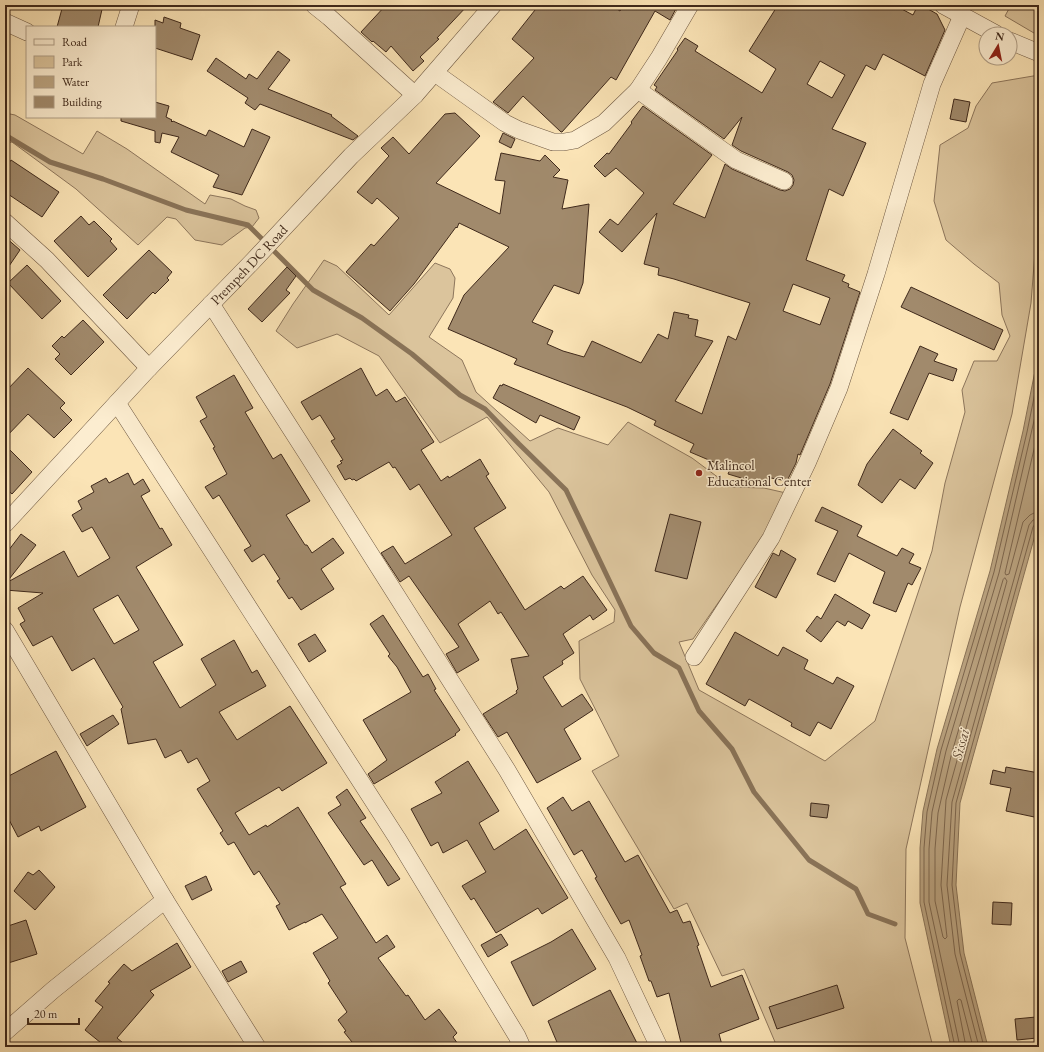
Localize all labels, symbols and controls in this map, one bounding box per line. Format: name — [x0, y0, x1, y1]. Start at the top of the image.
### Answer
legend — [26, 26, 156, 118]
north arrow — [978, 26, 1018, 66]
text: N — [994, 28, 1005, 44]
text: Road — [62, 34, 88, 50]
text: Park — [62, 54, 83, 70]
text: Water — [62, 74, 89, 90]
text: Building — [62, 94, 103, 110]
street label: Prempeh DC Road — [206, 220, 292, 309]
place label: Malincol Educational Center — [707, 456, 812, 490]
marker: Malincol Educational Center — [694, 468, 704, 478]
water label: Sissai — [947, 726, 973, 762]
scale bar — [28, 1000, 79, 1026]
text: 20 m — [34, 1006, 58, 1022]

